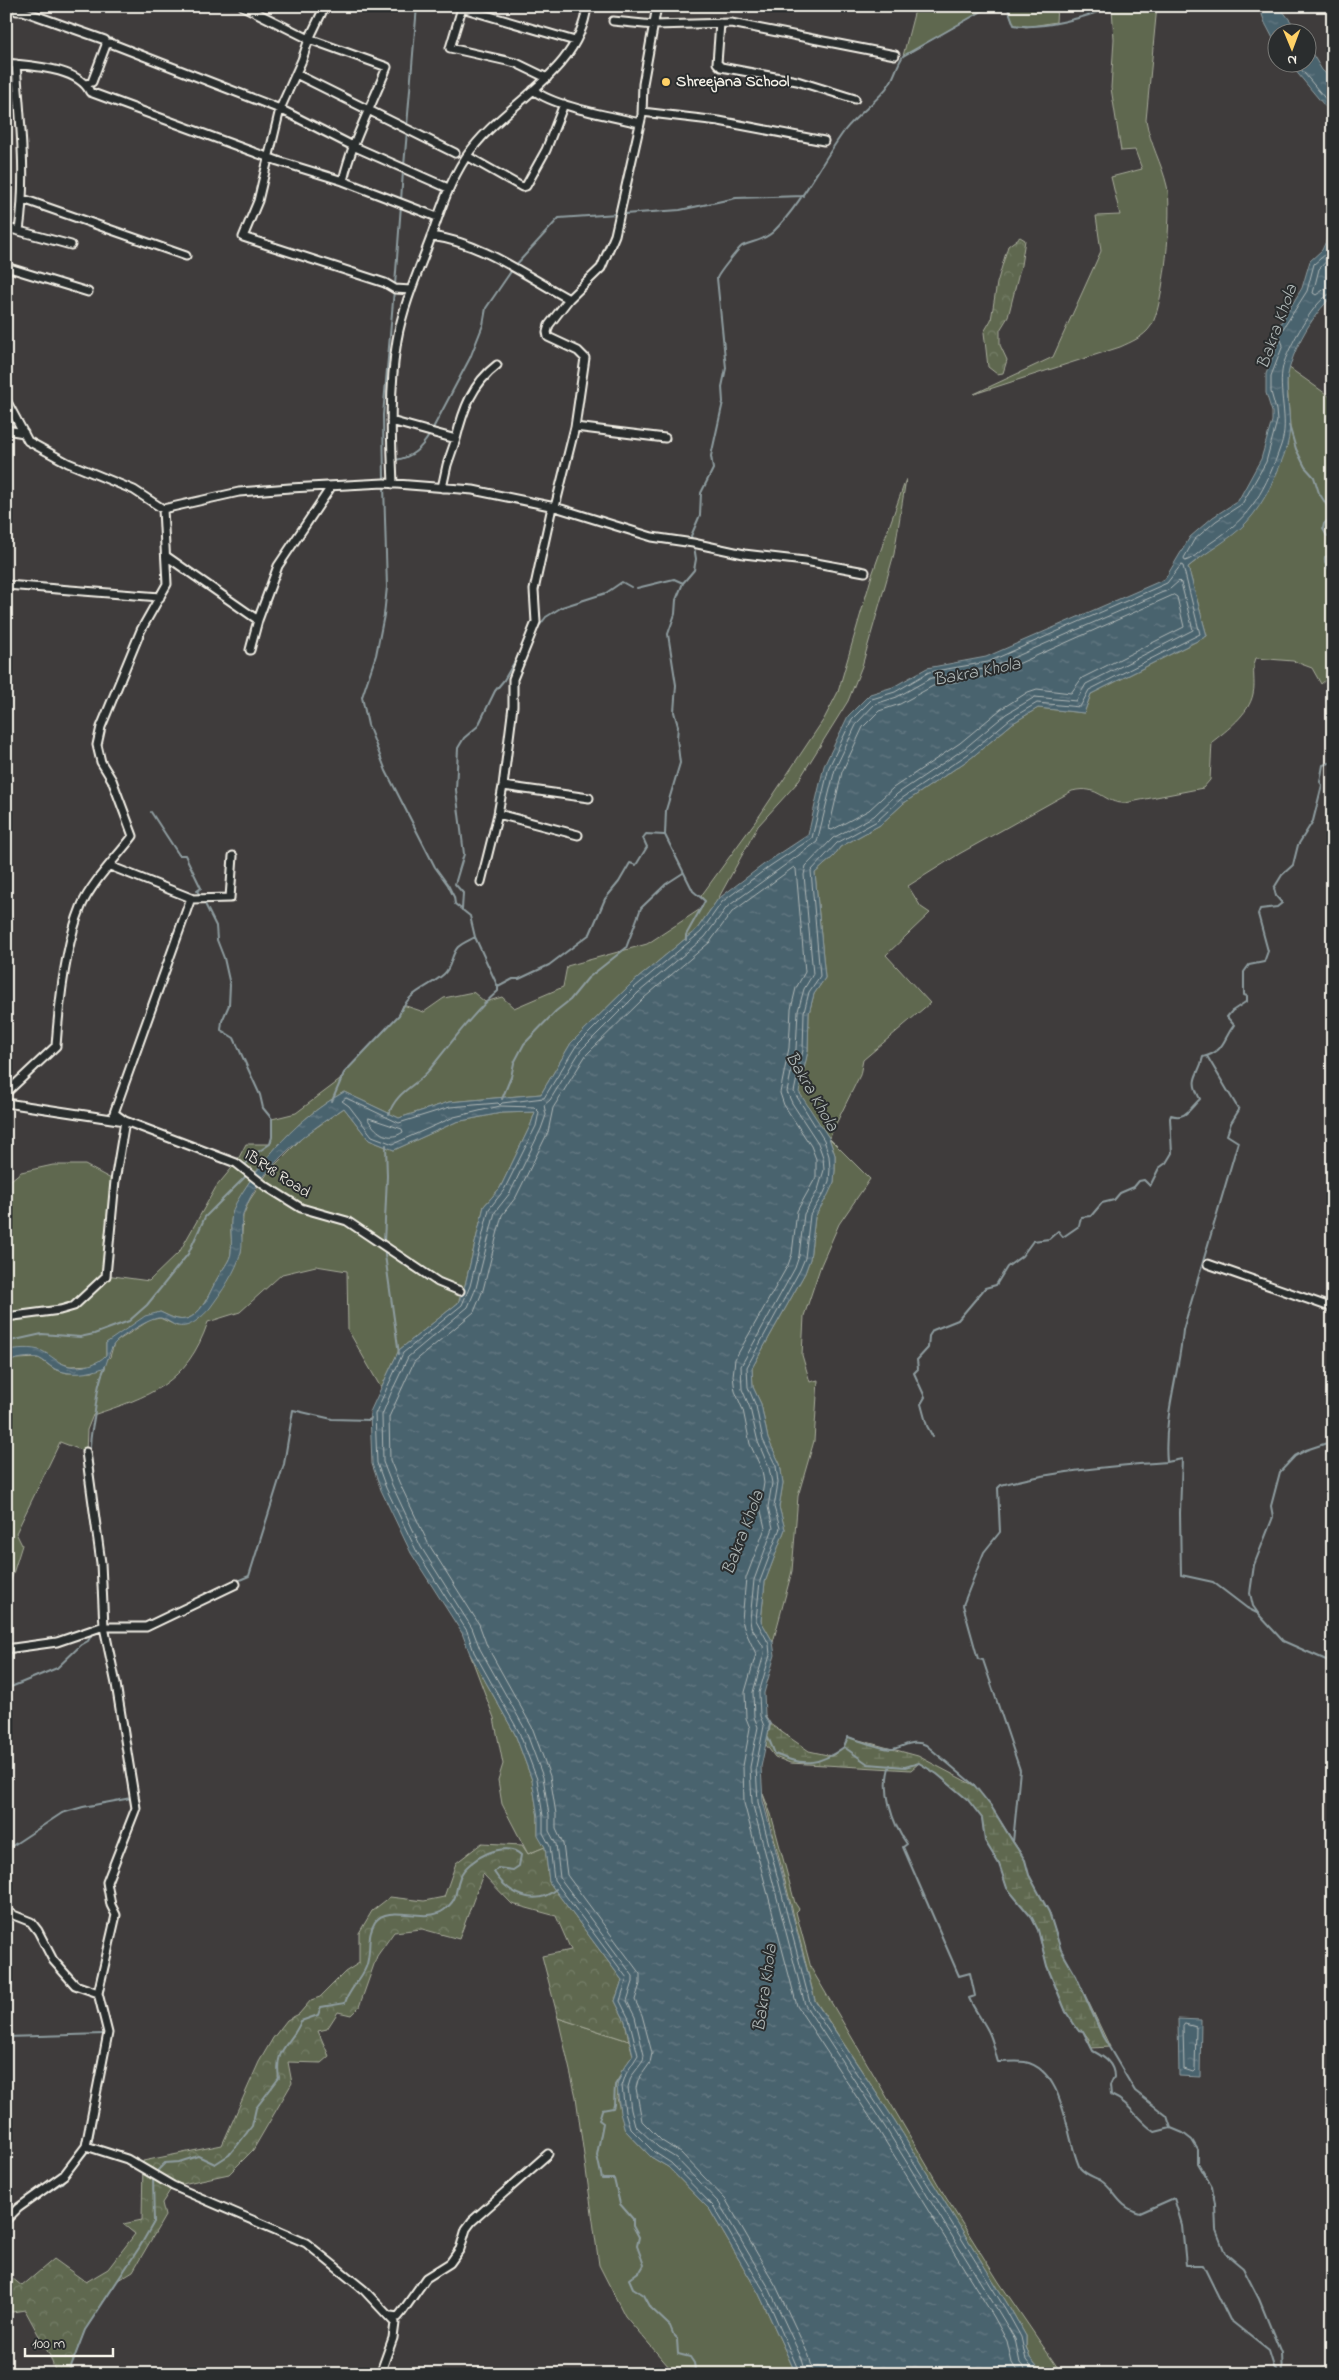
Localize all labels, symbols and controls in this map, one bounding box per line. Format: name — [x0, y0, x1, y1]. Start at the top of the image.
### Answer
north arrow — [1266, 22, 1316, 72]
text: N — [1287, 49, 1297, 70]
place label: Shreejana School — [676, 70, 790, 94]
marker: Shreejana School — [660, 76, 672, 88]
water label: Bakra Khola — [1251, 281, 1305, 373]
water label: Bakra Khola — [931, 652, 1023, 694]
water label: Bakra Khola — [778, 1047, 844, 1137]
street label: IBR48 Road — [239, 1144, 315, 1204]
water label: Bakra Khola — [716, 1487, 772, 1579]
water label: Bakra Khola — [747, 1942, 785, 2034]
scale bar — [25, 2325, 112, 2357]
text: 100 m — [32, 2333, 65, 2355]

